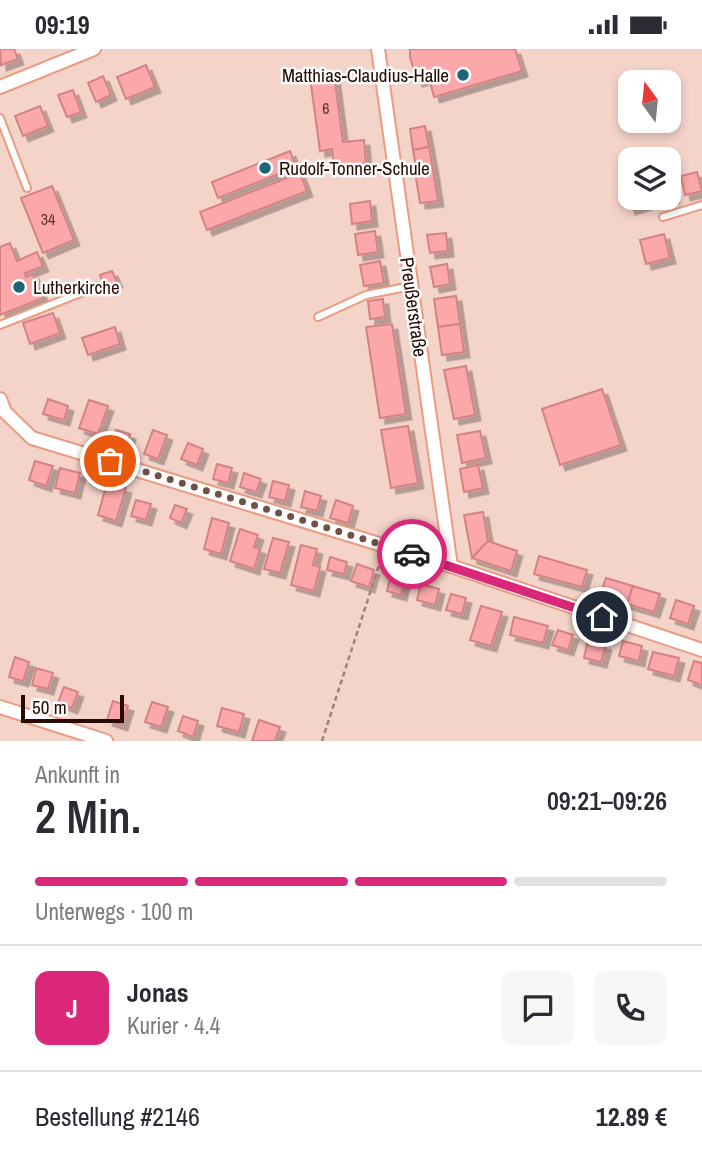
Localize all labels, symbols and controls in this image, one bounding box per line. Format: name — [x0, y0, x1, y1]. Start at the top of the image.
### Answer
text: 09:19 — [35, 7, 90, 42]
place label: Matthias-Claudius-Halle — [282, 62, 449, 88]
marker: Matthias-Claudius-Halle — [455, 67, 471, 83]
north arrow — [618, 70, 681, 133]
map controls — [618, 70, 681, 210]
house number: 6 — [322, 97, 330, 119]
button: layers — [618, 147, 681, 210]
place label: Rudolf-Tonner-Schule — [279, 155, 430, 181]
marker: Rudolf-Tonner-Schule — [257, 160, 273, 176]
house number: 34 — [41, 208, 55, 230]
street label: Preußerstraße — [394, 255, 434, 359]
place label: Lutherkirche — [33, 274, 120, 300]
marker: Lutherkirche — [11, 279, 27, 295]
pin — [80, 431, 140, 491]
icon: bag — [91, 442, 129, 480]
courier — [377, 519, 447, 589]
icon: car — [393, 535, 431, 573]
pin — [572, 587, 632, 647]
icon: home — [583, 598, 621, 636]
scale bar — [21, 692, 124, 724]
text: 50 m — [32, 694, 67, 720]
text: Ankunft in — [35, 759, 120, 790]
text: 09:21–09:26 — [547, 783, 667, 818]
text: 2 Min. — [35, 785, 141, 847]
text: Unterwegs · 100 m — [35, 896, 193, 927]
button: chat — [501, 971, 575, 1045]
button: phone — [593, 971, 667, 1045]
text: Jonas — [127, 975, 189, 1010]
text: J — [66, 991, 78, 1026]
text: Kurier · 4.4 — [127, 1010, 220, 1041]
text: Bestellung #2146 — [35, 1099, 200, 1134]
text: 12.89 € — [596, 1099, 667, 1134]

